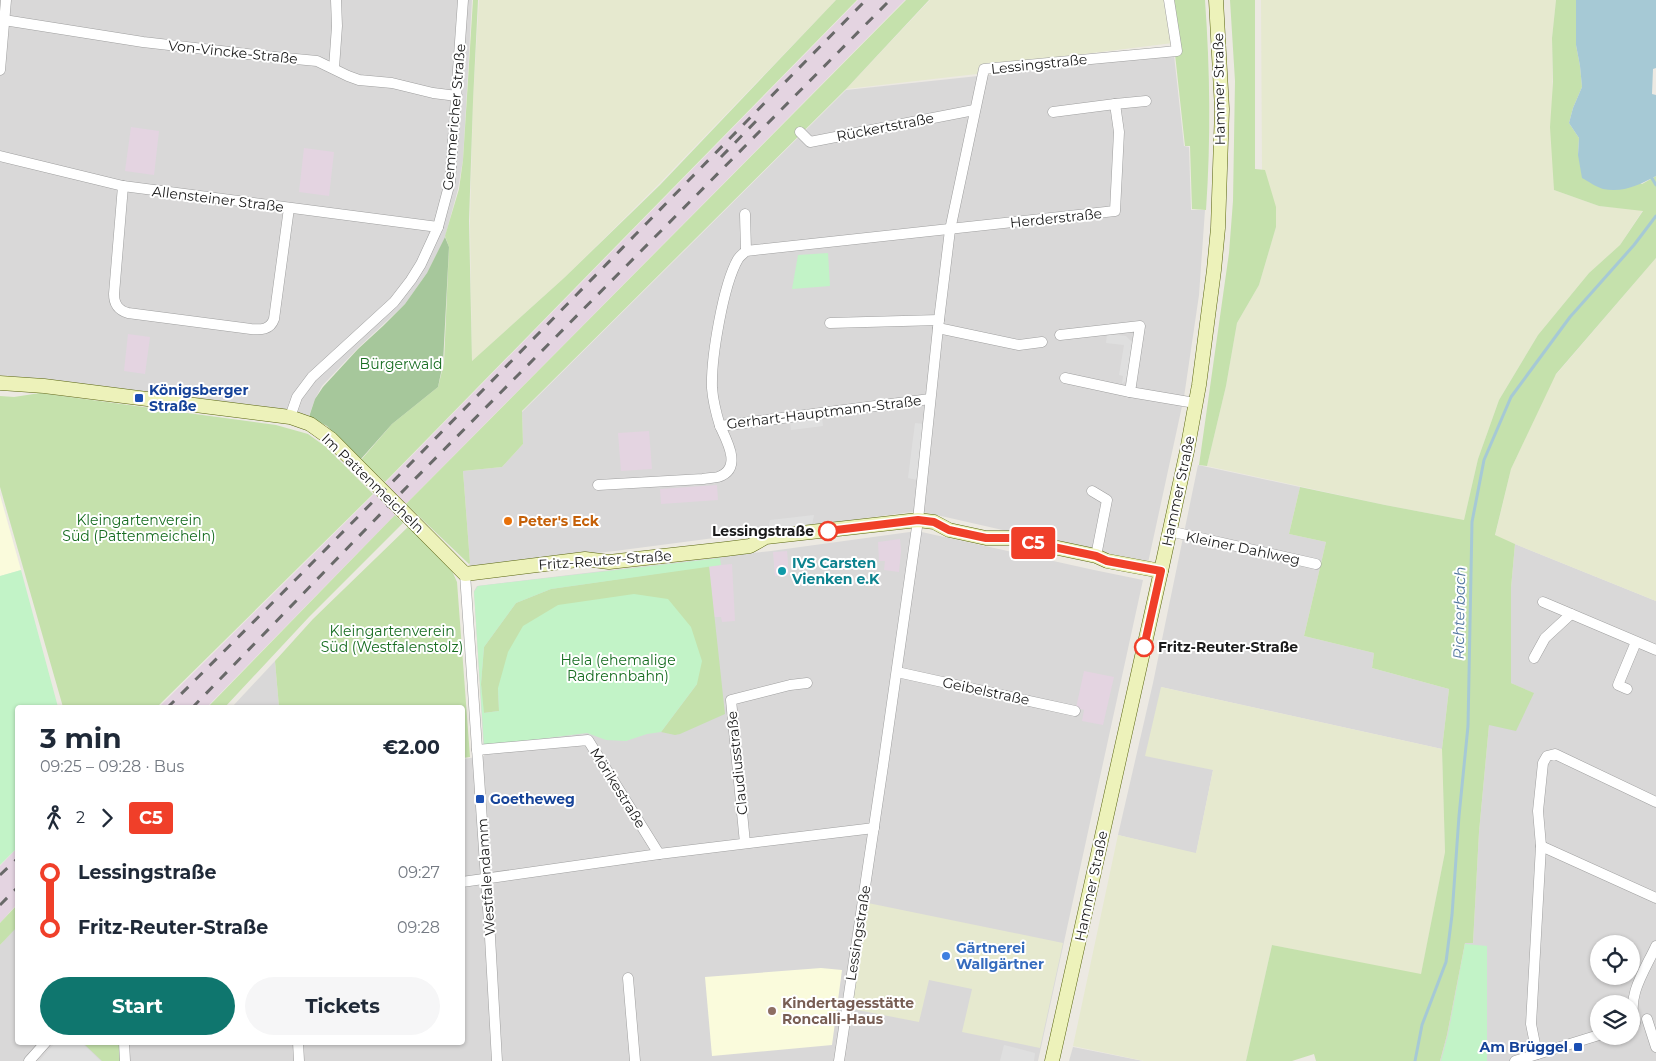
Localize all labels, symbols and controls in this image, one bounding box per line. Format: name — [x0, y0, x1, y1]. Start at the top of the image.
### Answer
street label: Hammer Straße — [1209, 33, 1229, 145]
street label: Von-Vincke-Straße — [167, 36, 299, 68]
street label: Gemmericher Straße — [439, 43, 469, 191]
street label: Lessingstraße — [990, 50, 1088, 78]
street label: Rückertstraße — [835, 109, 935, 145]
street label: Allensteiner Straße — [151, 182, 285, 216]
street label: Herderstraße — [1009, 204, 1103, 232]
park label: Bürgerwald — [360, 355, 442, 373]
place label: Königsberger Straße — [149, 381, 248, 415]
street label: Gerhart-Hauptmann-Straße — [726, 391, 922, 433]
marker: Königsberger Straße — [133, 392, 145, 404]
street label: Im Pattenmeicheln — [318, 429, 428, 537]
street label: Hammer Straße — [1158, 434, 1198, 548]
park label: Kleingartenverein Süd (Pattenmeicheln) — [62, 511, 216, 545]
place label: Peter's Eck — [518, 512, 600, 530]
marker: Peter's Eck — [502, 515, 514, 527]
marker: Lessingstraße — [818, 521, 838, 541]
place label: Lessingstraße — [712, 522, 814, 540]
line badge: C5 — [1010, 527, 1056, 559]
street label: Kleiner Dahlweg — [1184, 527, 1302, 569]
text: C5 — [1021, 532, 1045, 554]
street label: Fritz-Reuter-Straße — [538, 546, 672, 574]
place label: IVS Carsten Vienken e.K — [791, 554, 880, 588]
marker: IVS Carsten Vienken e.K — [776, 565, 788, 577]
water label: Richterbach — [1449, 566, 1469, 660]
park label: Kleingartenverein Süd (Westfalenstolz) — [321, 622, 463, 656]
marker: Fritz-Reuter-Straße — [1134, 637, 1154, 657]
place label: Fritz-Reuter-Straße — [1158, 638, 1298, 656]
park label: Hela (ehemalige Radrennbahn) — [560, 651, 676, 685]
street label: Geibelstraße — [941, 673, 1031, 709]
street label: Claudiusstraße — [723, 710, 751, 816]
text: 3 min — [40, 721, 122, 755]
text: €2.00 — [383, 736, 440, 759]
street label: Mörikestraße — [586, 744, 650, 832]
text: 09:25 – 09:28 · Bus — [40, 757, 184, 776]
place label: Goetheweg — [490, 790, 575, 808]
marker: Goetheweg — [474, 793, 486, 805]
icon: walk — [40, 804, 68, 832]
icon: forward — [93, 804, 121, 832]
text: C5 — [139, 807, 163, 829]
text: 2 — [76, 808, 85, 827]
street label: Westfalendamm — [473, 818, 499, 936]
street label: Hammer Straße — [1071, 829, 1111, 943]
text: Lessingstraße — [78, 861, 216, 884]
text: 09:27 — [398, 863, 440, 882]
street label: Lessingstraße — [842, 884, 874, 982]
text: Fritz-Reuter-Straße — [78, 916, 268, 939]
text: 09:28 — [397, 918, 440, 937]
map controls — [1590, 935, 1640, 1045]
button: locate — [1590, 935, 1640, 985]
place label: Gärtnerei Wallgärtner — [956, 939, 1044, 973]
marker: Gärtnerei Wallgärtner — [940, 950, 952, 962]
button: Start — [40, 977, 235, 1035]
button: Tickets — [245, 977, 440, 1035]
place label: Kindertagesstätte Roncalli-Haus — [782, 994, 914, 1028]
button: layers — [1590, 995, 1640, 1045]
marker: Kindertagesstätte Roncalli-Haus — [766, 1005, 778, 1017]
place label: Am Brüggel — [1479, 1038, 1568, 1056]
marker: Am Brüggel — [1572, 1041, 1584, 1053]

